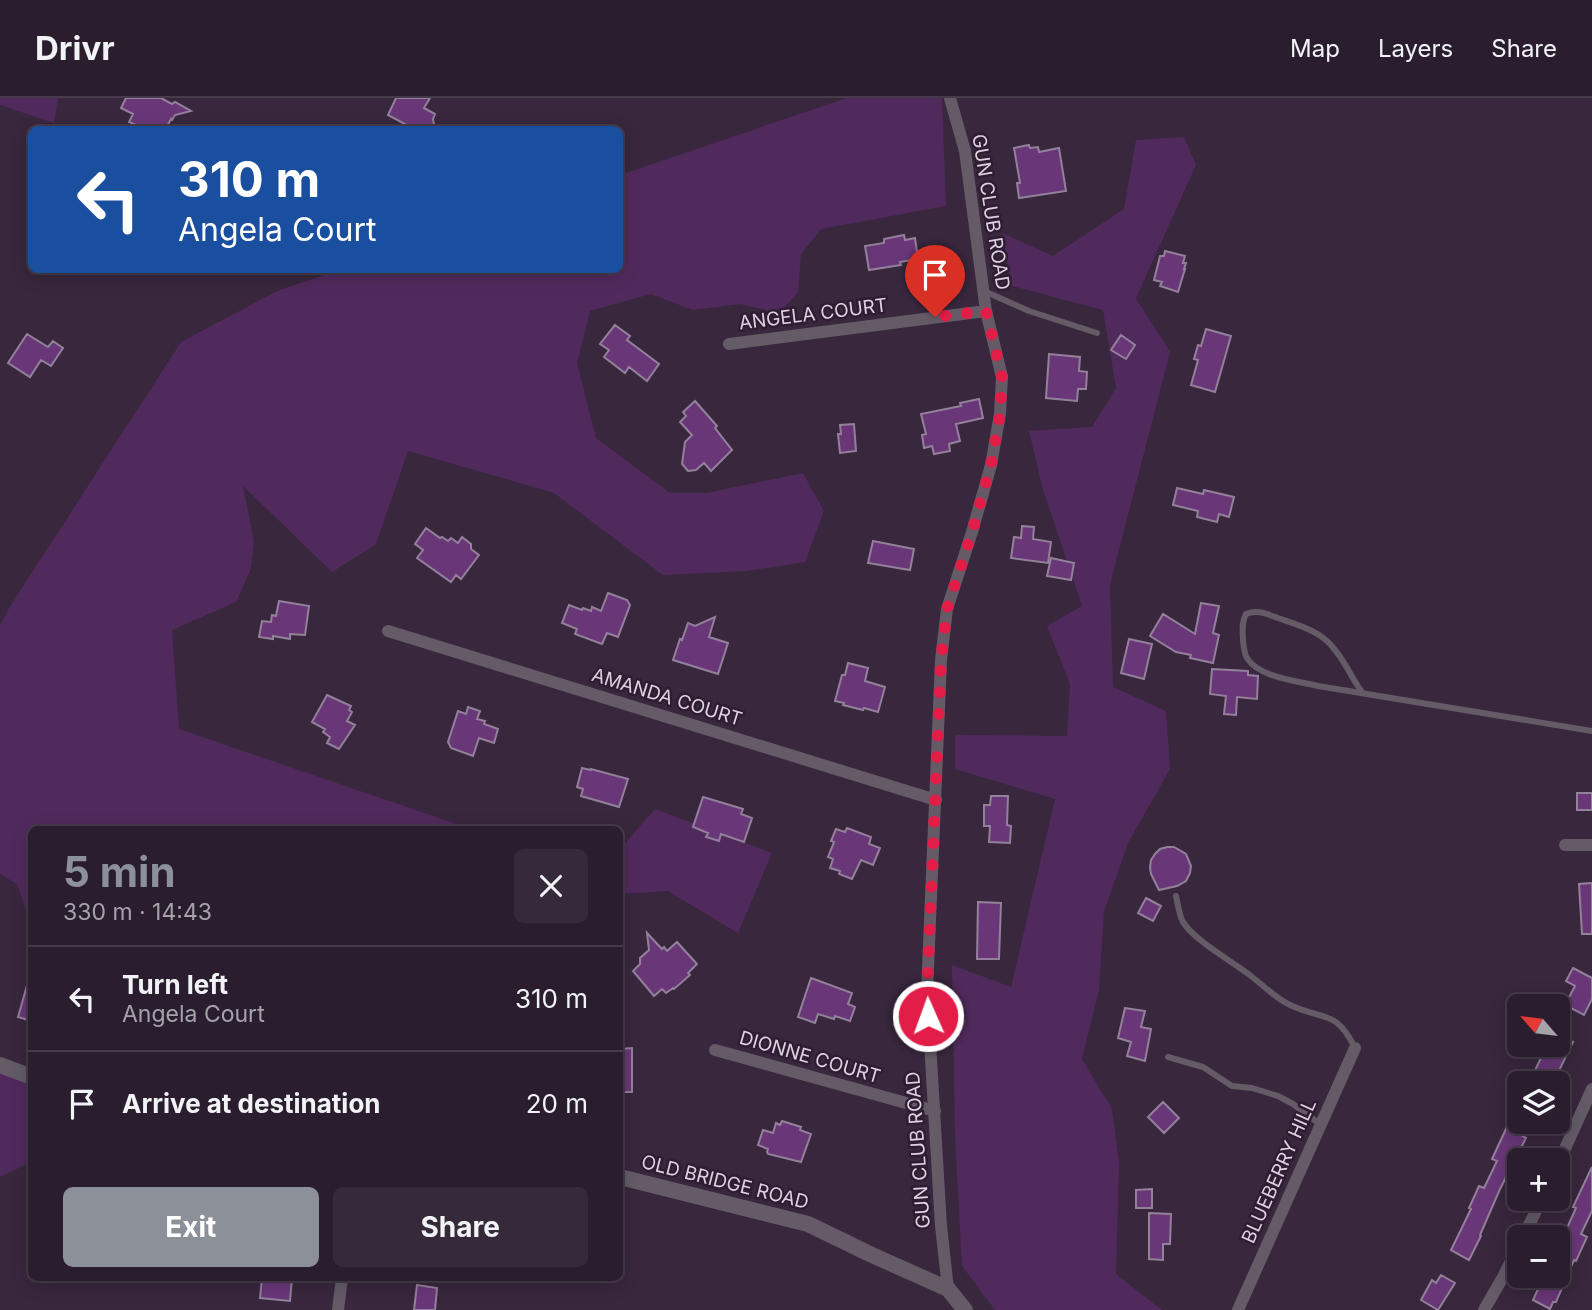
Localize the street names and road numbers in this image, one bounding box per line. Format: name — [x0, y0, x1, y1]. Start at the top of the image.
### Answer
street label: GUN CLUB ROAD — [967, 132, 1015, 292]
street label: ANGELA COURT — [738, 293, 888, 335]
street label: AMANDA COURT — [589, 663, 745, 731]
street label: DIONNE COURT — [737, 1026, 883, 1088]
street label: GUN CLUB ROAD — [901, 1071, 935, 1229]
street label: BLUEBERRY HILL — [1237, 1095, 1321, 1247]
street label: OLD BRIDGE ROAD — [639, 1150, 811, 1214]

